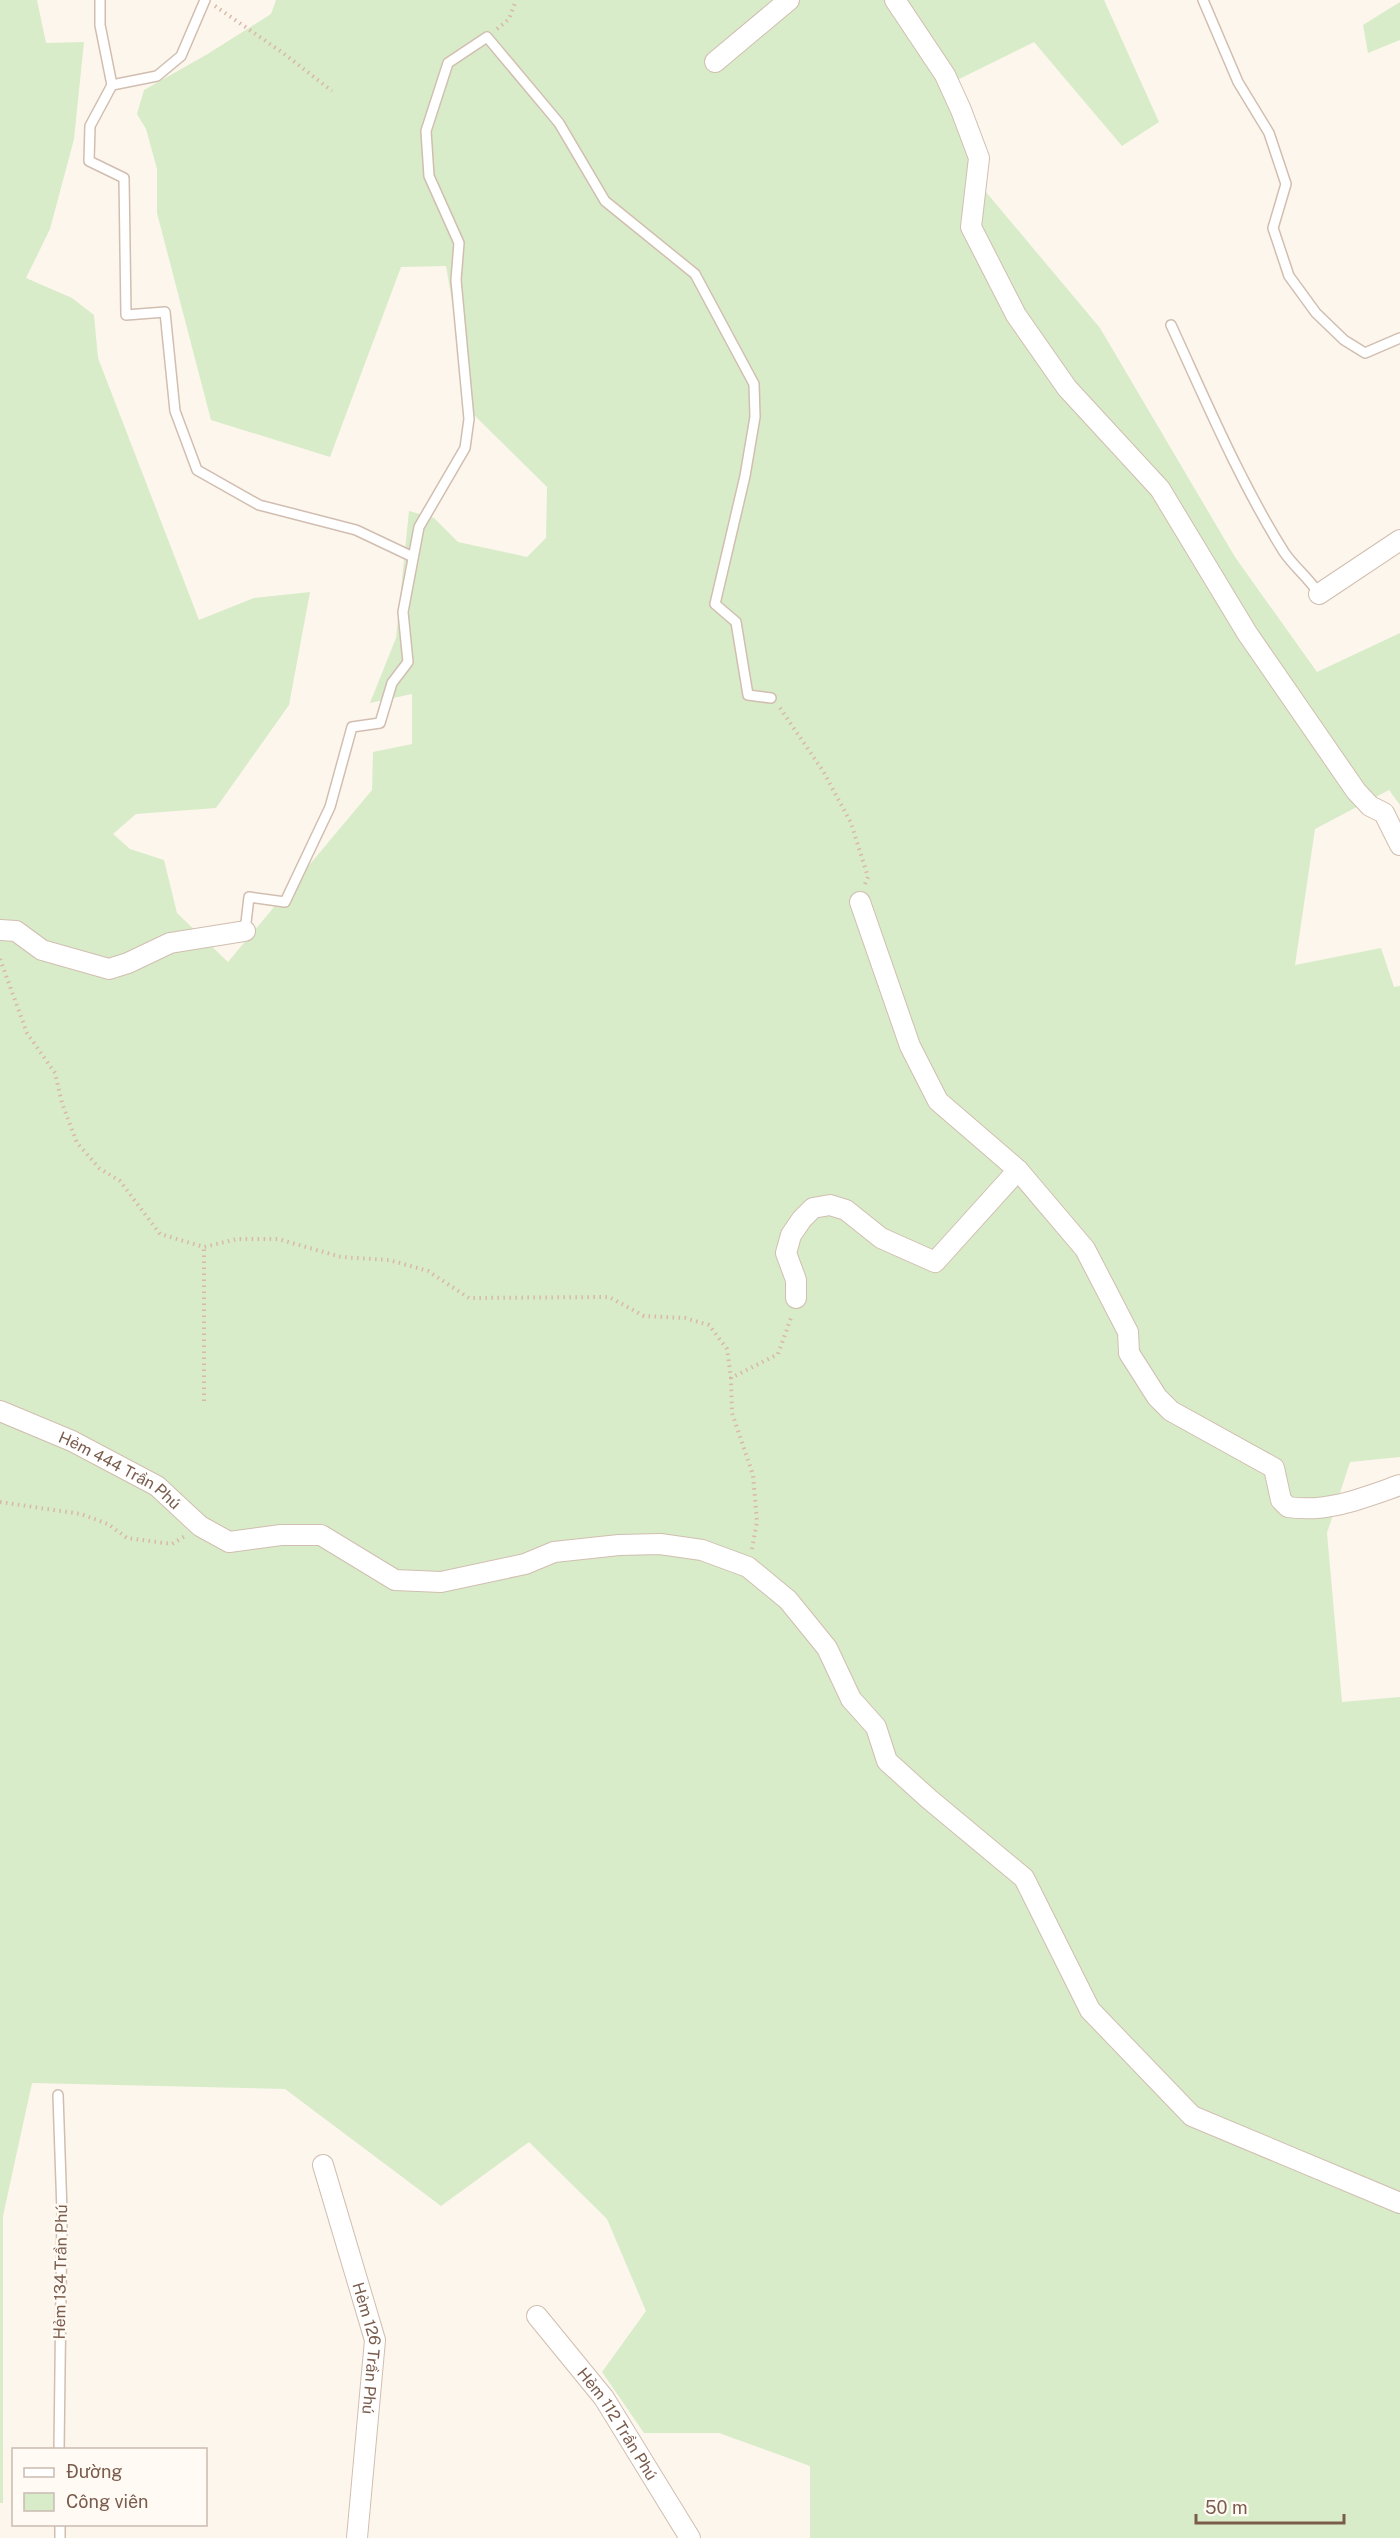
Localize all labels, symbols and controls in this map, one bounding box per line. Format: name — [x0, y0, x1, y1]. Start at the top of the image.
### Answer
street label: Hẻm 444 Trần Phú — [56, 1428, 184, 1513]
street label: Hẻm 134 Trần Phú — [50, 2204, 71, 2340]
street label: Hẻm 126 Trần Phú — [348, 2280, 384, 2415]
street label: Hẻm 112 Trần Phú — [573, 2364, 661, 2484]
legend — [12, 2448, 207, 2526]
text: Đường — [66, 2461, 123, 2482]
scale bar — [1196, 2487, 1344, 2525]
text: Công viên — [66, 2491, 149, 2512]
text: 50 m — [1205, 2497, 1248, 2518]

